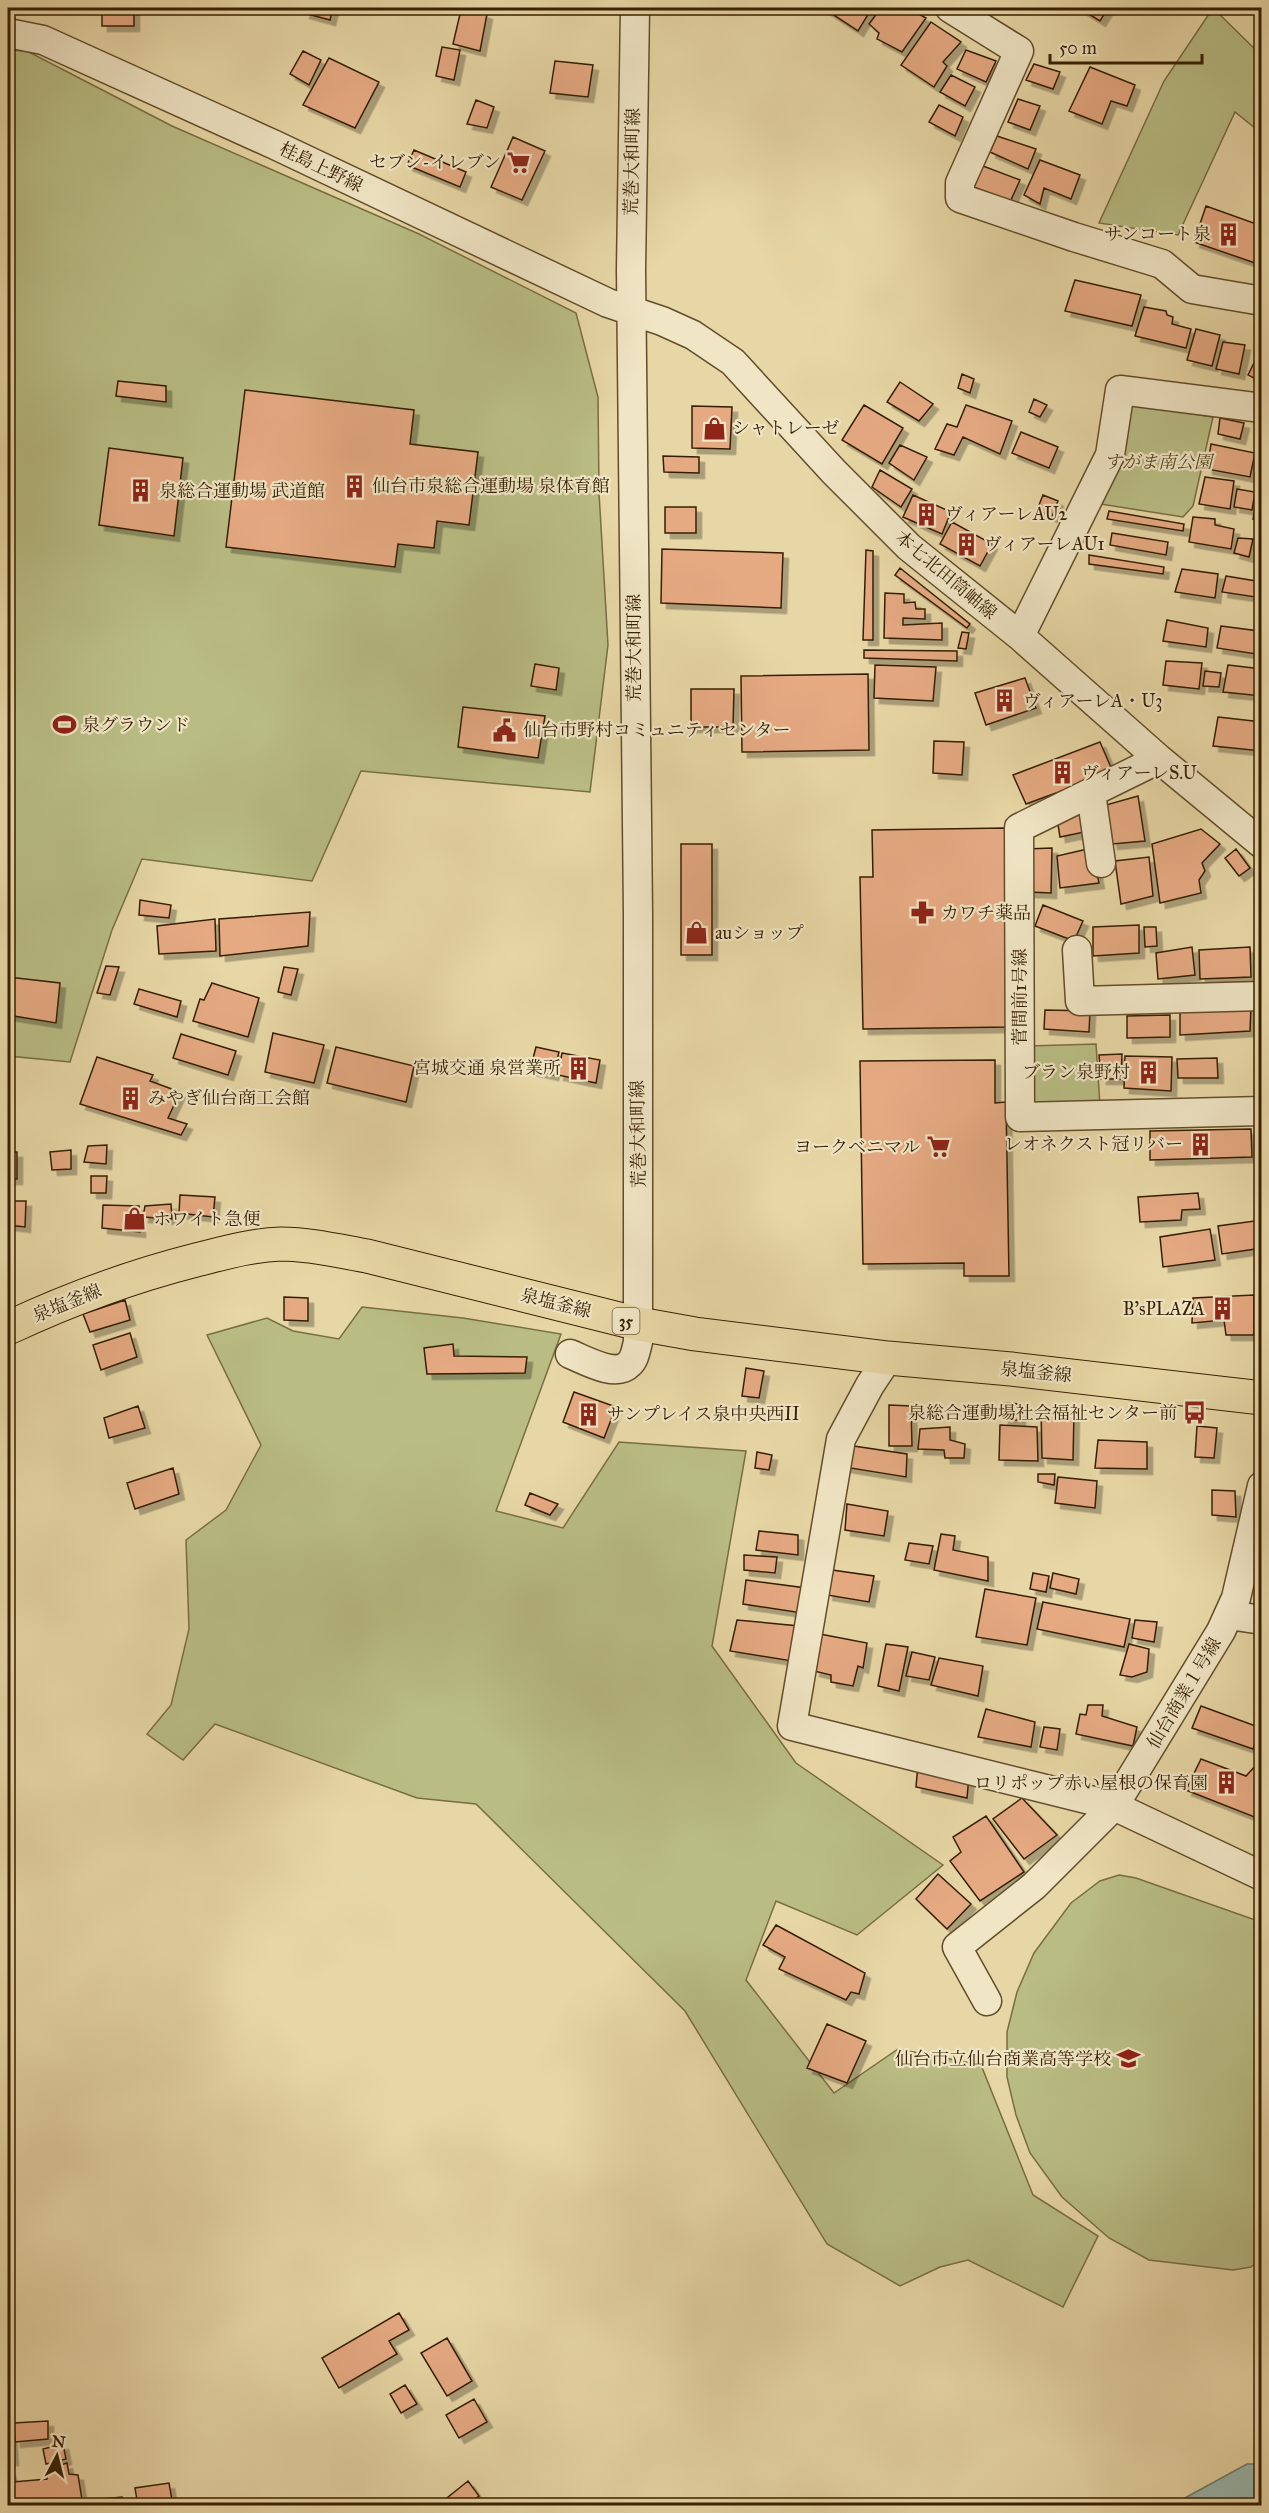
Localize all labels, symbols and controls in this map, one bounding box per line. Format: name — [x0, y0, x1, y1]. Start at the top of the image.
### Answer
scale bar — [1050, 27, 1202, 65]
text: 50 m — [1059, 37, 1097, 59]
street label: 荒巻大和町線 — [620, 108, 644, 216]
street label: 桂島上野線 — [276, 137, 366, 197]
supermarket icon: セブン-イレブン — [506, 149, 532, 175]
place label: セブン-イレブン — [369, 151, 501, 173]
building icon: サンコート泉 — [1216, 221, 1242, 247]
place label: サンコート泉 — [1104, 223, 1211, 245]
shop icon: シャトレーゼ — [701, 415, 727, 441]
place label: シャトレーゼ — [732, 417, 839, 439]
park label: すがま南公園 — [1104, 451, 1215, 473]
building icon: 仙台市泉総合運動場 泉体育館 — [341, 473, 367, 499]
place label: 仙台市泉総合運動場 泉体育館 — [372, 475, 610, 497]
building icon: 泉総合運動場 武道館 — [128, 478, 154, 504]
place label: 泉総合運動場 武道館 — [159, 480, 325, 502]
building icon: ヴィアーレAU2 — [914, 501, 940, 527]
place label: ヴィアーレAU2 — [945, 503, 1068, 525]
street label: 本七北田筒岫線 — [891, 526, 1001, 624]
building icon: ヴィアーレAU1 — [953, 531, 979, 557]
place label: ヴィアーレAU1 — [984, 533, 1105, 555]
street label: 荒巻大和町線 — [623, 594, 645, 702]
building icon: ヴィアーレA・U3 — [992, 688, 1018, 714]
place label: ヴィアーレA・U3 — [1023, 690, 1163, 712]
sports icon: 泉グラウンド — [51, 712, 77, 738]
place label: 泉グラウンド — [82, 714, 190, 736]
public building icon: 仙台市野村コミュニティセンター — [492, 717, 518, 743]
place label: 仙台市野村コミュニティセンター — [523, 719, 790, 741]
building icon: ヴィアーレS.U — [1050, 760, 1076, 786]
place label: ヴィアーレS.U — [1081, 762, 1197, 784]
pharmacy icon: カワチ薬品 — [910, 900, 936, 926]
place label: カワチ薬品 — [941, 902, 1031, 924]
shop icon: auショップ — [684, 920, 710, 946]
place label: auショップ — [715, 922, 804, 944]
street label: 菅間前1号線 — [1009, 948, 1031, 1046]
building icon: 宮城交通 泉営業所 — [566, 1055, 592, 1081]
place label: 宮城交通 泉営業所 — [413, 1057, 561, 1079]
building icon: ブラン泉野村 — [1135, 1059, 1161, 1085]
place label: ブラン泉野村 — [1022, 1061, 1130, 1083]
street label: 荒巻大和町線 — [626, 1080, 650, 1188]
building icon: みやぎ仙台商工会館 — [117, 1085, 143, 1111]
place label: みやぎ仙台商工会館 — [148, 1087, 310, 1109]
building icon: レオネクスト冠リバー — [1188, 1131, 1214, 1157]
place label: レオネクスト冠リバー — [1004, 1133, 1183, 1155]
supermarket icon: ヨークベニマル — [925, 1134, 951, 1160]
place label: ヨークベニマル — [794, 1136, 920, 1158]
shop icon: ホワイト急便 — [122, 1206, 148, 1232]
place label: ホワイト急便 — [153, 1208, 260, 1230]
street label: 泉塩釜線 — [30, 1279, 104, 1327]
street label: 泉塩釜線 — [518, 1284, 594, 1322]
building icon: B'sPLAZA — [1210, 1296, 1236, 1322]
place label: B'sPLAZA — [1123, 1298, 1205, 1320]
road number: 35 — [612, 1308, 640, 1334]
street label: 泉塩釜線 — [999, 1357, 1073, 1387]
bus stop icon: 泉総合運動場社会福祉センター前 — [1182, 1400, 1208, 1426]
building icon: サンプレイス泉中央西II — [576, 1401, 602, 1427]
place label: 泉総合運動場社会福祉センター前 — [908, 1402, 1177, 1424]
place label: サンプレイス泉中央西II — [607, 1403, 800, 1425]
street label: 仙台商業１号線 — [1142, 1633, 1226, 1753]
building icon: ロリポップ赤い屋根の保育園 — [1213, 1770, 1239, 1796]
place label: ロリポップ赤い屋根の保育園 — [974, 1772, 1208, 1794]
school or university icon: 仙台市立仙台商業高等学校 — [1116, 2046, 1142, 2072]
place label: 仙台市立仙台商業高等学校 — [895, 2048, 1111, 2070]
north arrow — [27, 2426, 87, 2486]
text: N — [51, 2431, 67, 2452]

